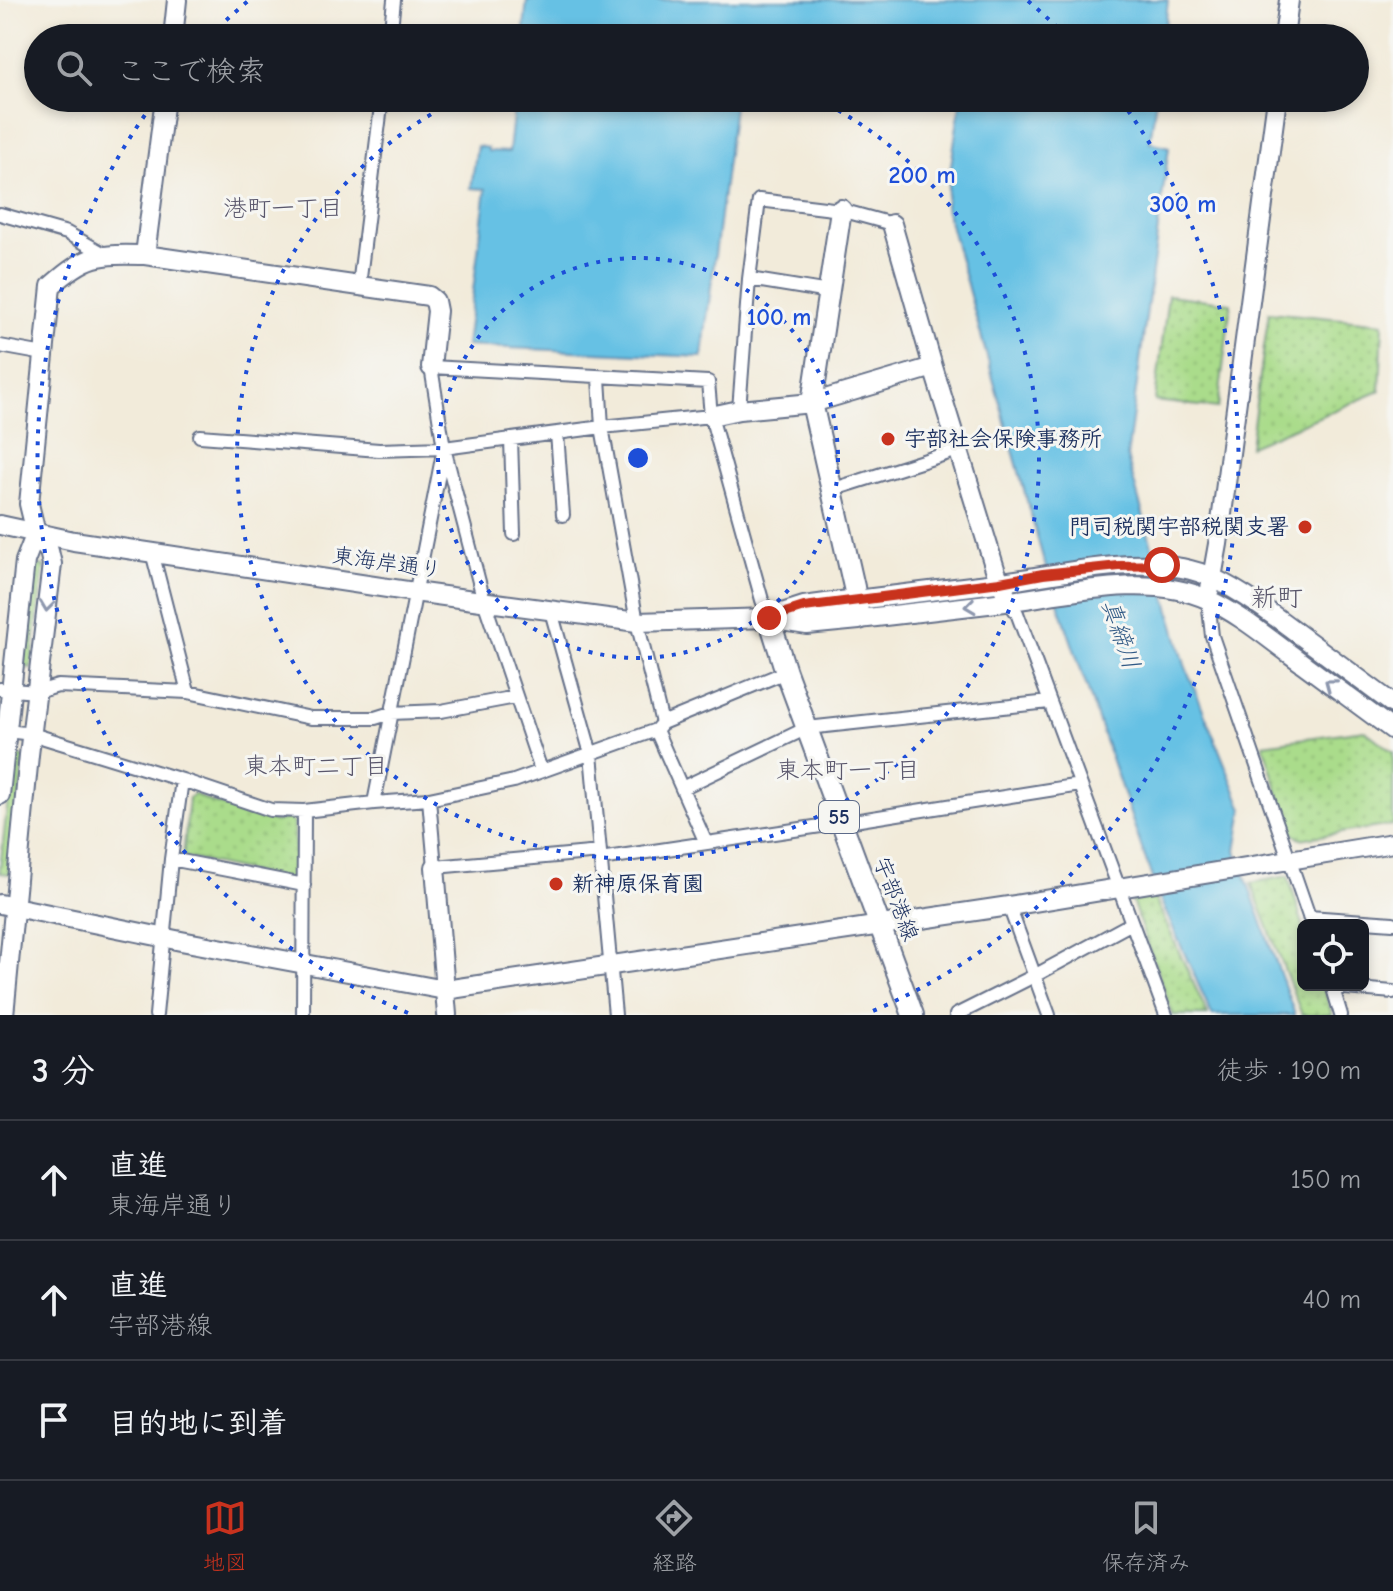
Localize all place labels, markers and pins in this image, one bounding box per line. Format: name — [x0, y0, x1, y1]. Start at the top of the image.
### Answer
place label: 宇部社会保険事務所 — [904, 426, 1102, 452]
marker: 宇部社会保険事務所 — [879, 430, 897, 448]
centre of rings — [624, 444, 652, 472]
place label: 門司税関宇部税関支署 — [1069, 514, 1289, 540]
marker: 門司税関宇部税関支署 — [1296, 518, 1314, 536]
place label: 新神原保育園 — [572, 871, 704, 897]
marker: 新神原保育園 — [547, 875, 565, 893]

